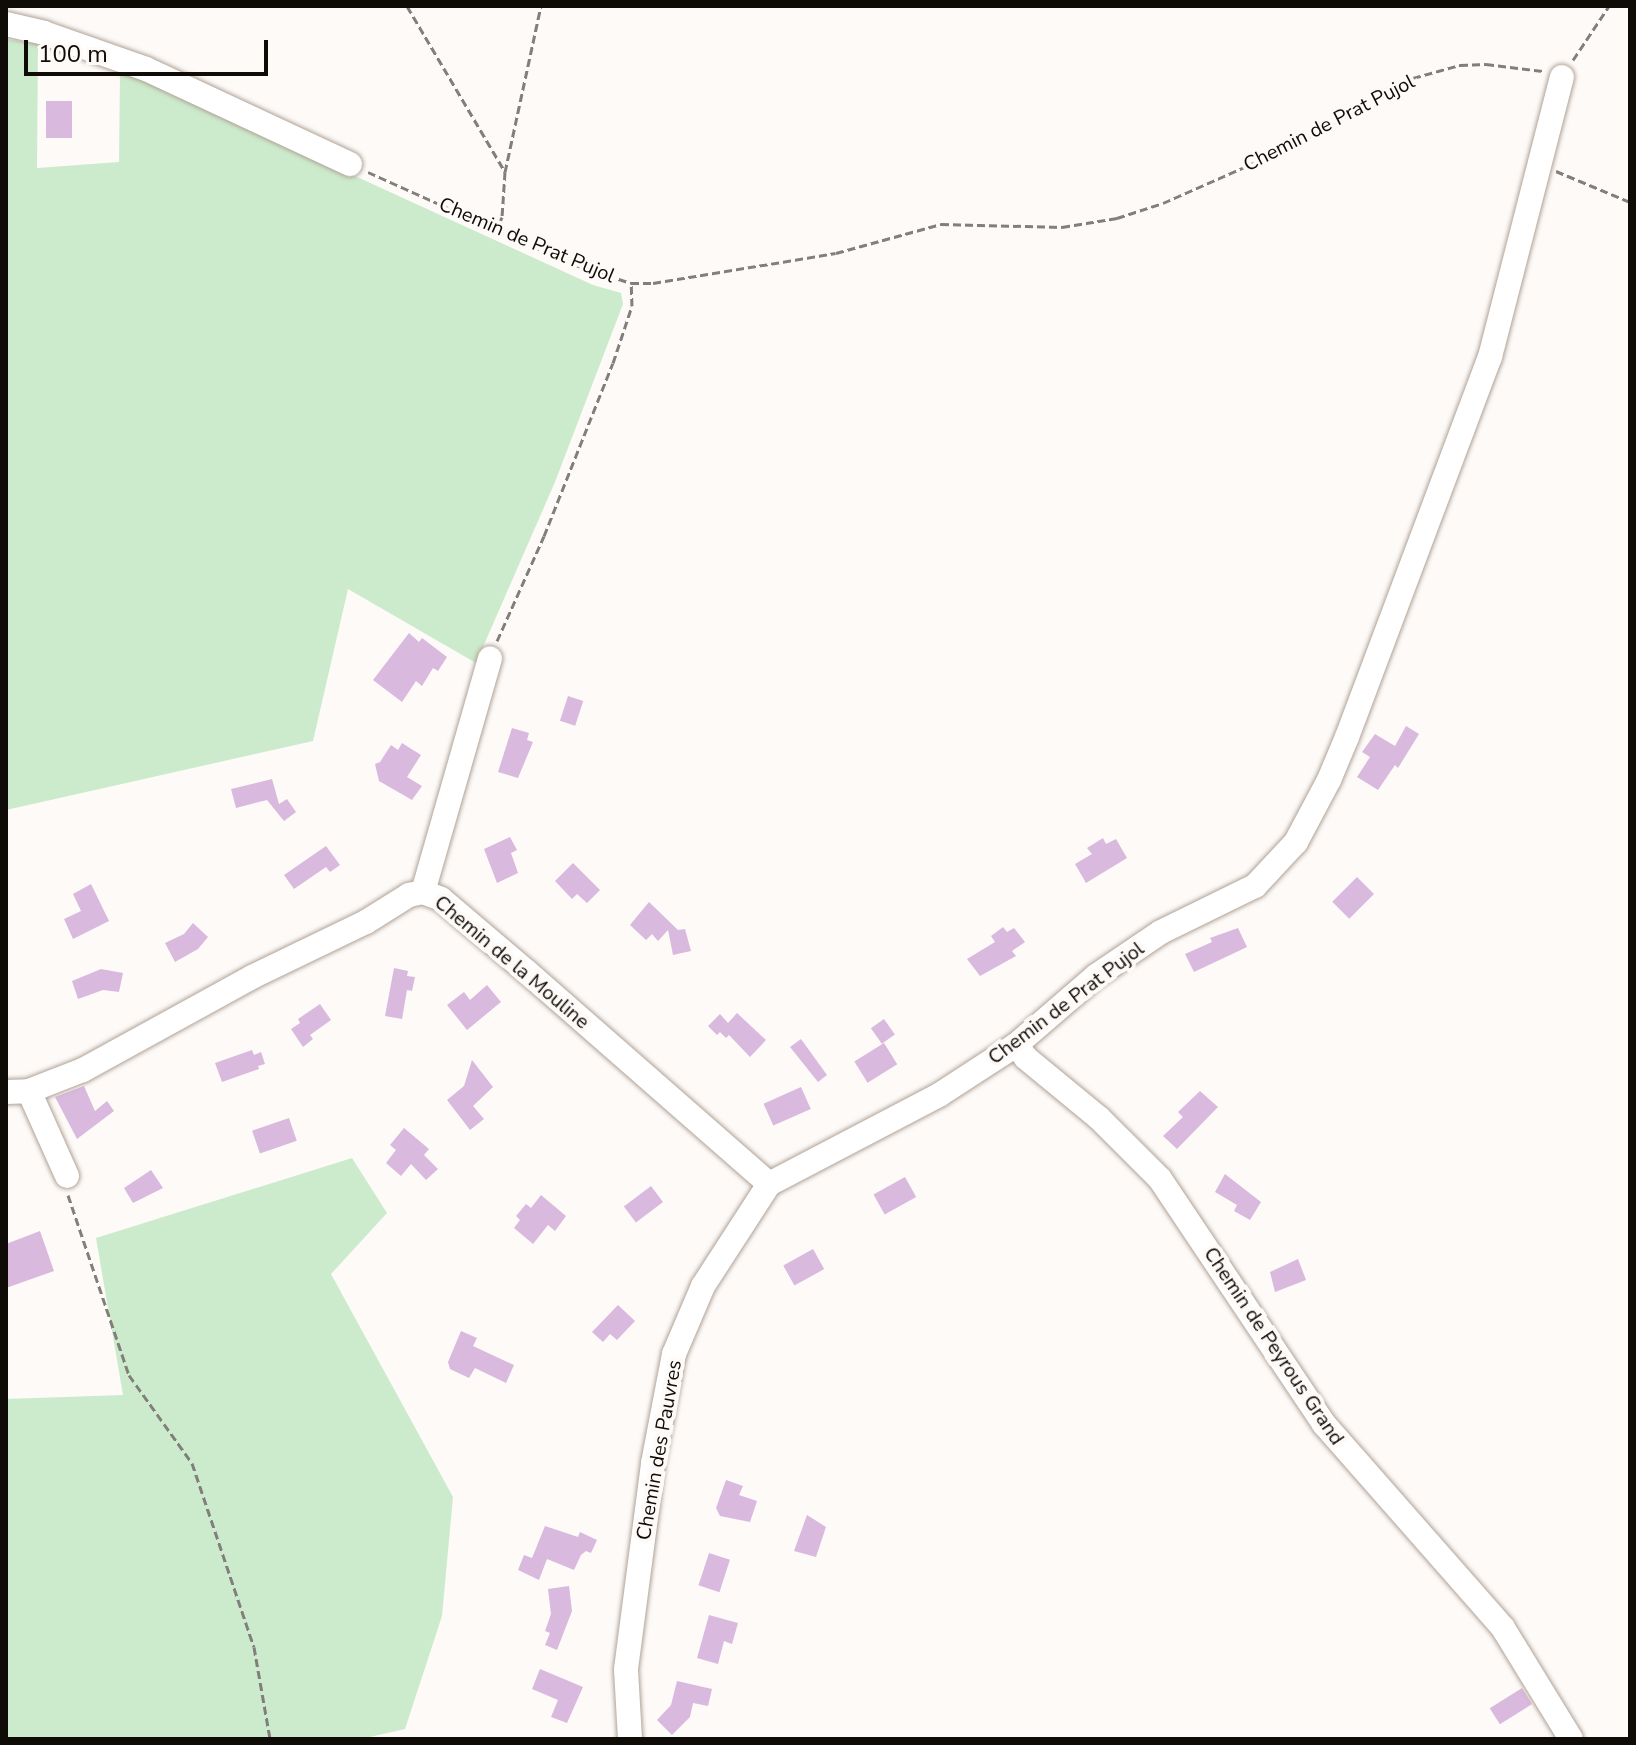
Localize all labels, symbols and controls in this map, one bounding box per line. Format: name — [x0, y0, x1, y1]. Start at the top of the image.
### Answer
scale bar — [28, 24, 272, 74]
text: 100 m — [38, 38, 108, 70]
street label: Chemin de Prat Pujol — [1239, 69, 1419, 177]
street label: Chemin de Prat Pujol — [435, 192, 619, 288]
street label: Chemin de la Mouline — [430, 890, 594, 1034]
street label: Chemin de Prat Pujol — [983, 937, 1149, 1069]
street label: Chemin de Peyrous Grand — [1199, 1243, 1349, 1449]
street label: Chemin des Pauvres — [631, 1358, 687, 1542]

